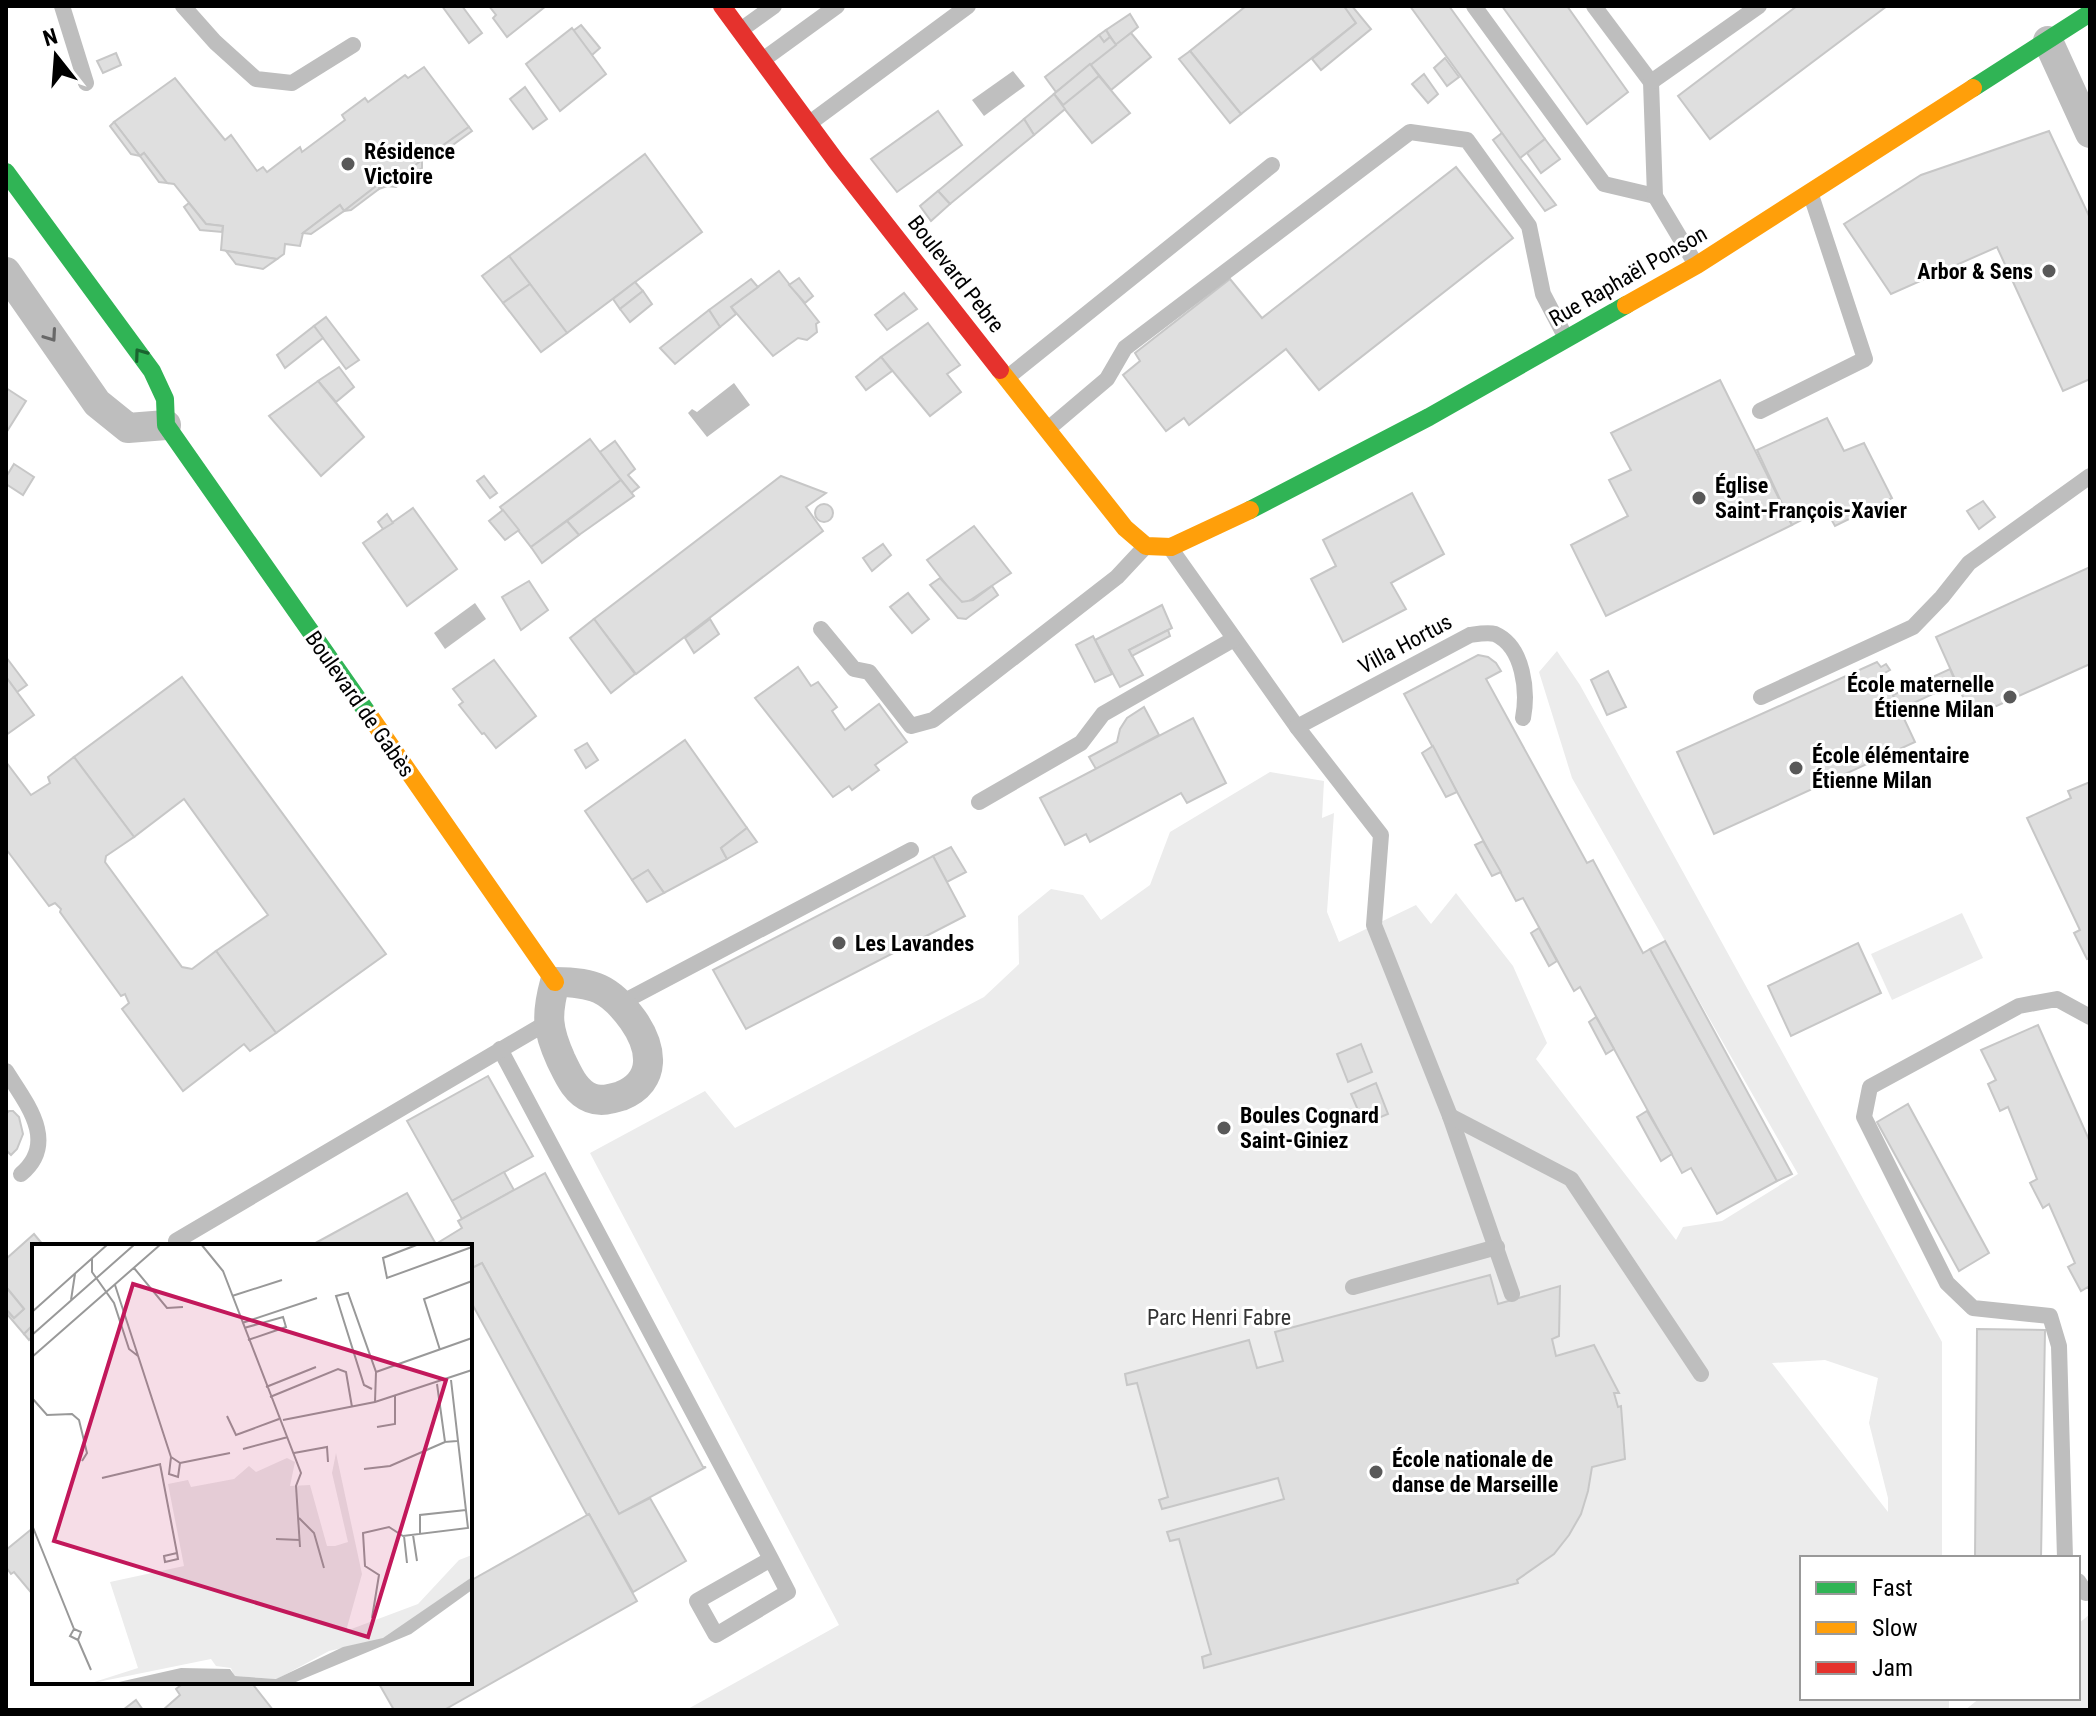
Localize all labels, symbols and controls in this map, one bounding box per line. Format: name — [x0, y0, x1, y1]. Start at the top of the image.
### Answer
north arrow — [16, 16, 96, 96]
text: N — [40, 23, 60, 51]
place label: Résidence Victoire — [364, 139, 455, 189]
marker: Résidence Victoire — [339, 155, 357, 173]
street label: Boulevard Pebre — [903, 211, 1009, 337]
street label: Rue Raphaël Ponson — [1545, 221, 1711, 331]
place label: Arbor & Sens — [1917, 259, 2033, 284]
marker: Arbor & Sens — [2040, 262, 2058, 280]
one-way arrow — [41, 328, 56, 342]
one-way arrow — [135, 348, 150, 363]
place label: Église Saint-François-Xavier — [1715, 473, 1907, 523]
marker: Église Saint-François-Xavier — [1690, 489, 1708, 507]
street label: Villa Hortus — [1354, 609, 1456, 679]
street label: Boulevard de Gabès — [300, 626, 420, 782]
place label: École maternelle Étienne Milan — [1847, 672, 1994, 722]
marker: École maternelle Étienne Milan — [2001, 688, 2019, 706]
place label: École élémentaire Étienne Milan — [1812, 743, 1969, 793]
marker: École élémentaire Étienne Milan — [1787, 759, 1805, 777]
place label: Les Lavandes — [855, 931, 974, 956]
marker: Les Lavandes — [830, 934, 848, 952]
place label: Boules Cognard Saint-Giniez — [1240, 1103, 1379, 1153]
marker: Boules Cognard Saint-Giniez — [1215, 1119, 1233, 1137]
inset map — [32, 1244, 472, 1684]
park label: Parc Henri Fabre — [1147, 1305, 1291, 1330]
place label: École nationale de danse de Marseille — [1392, 1447, 1558, 1497]
marker: École nationale de danse de Marseille — [1367, 1463, 1385, 1481]
legend — [1800, 1556, 2080, 1700]
text: Fast — [1872, 1574, 1913, 1602]
text: Slow — [1872, 1614, 1918, 1642]
text: Jam — [1872, 1654, 1913, 1682]

